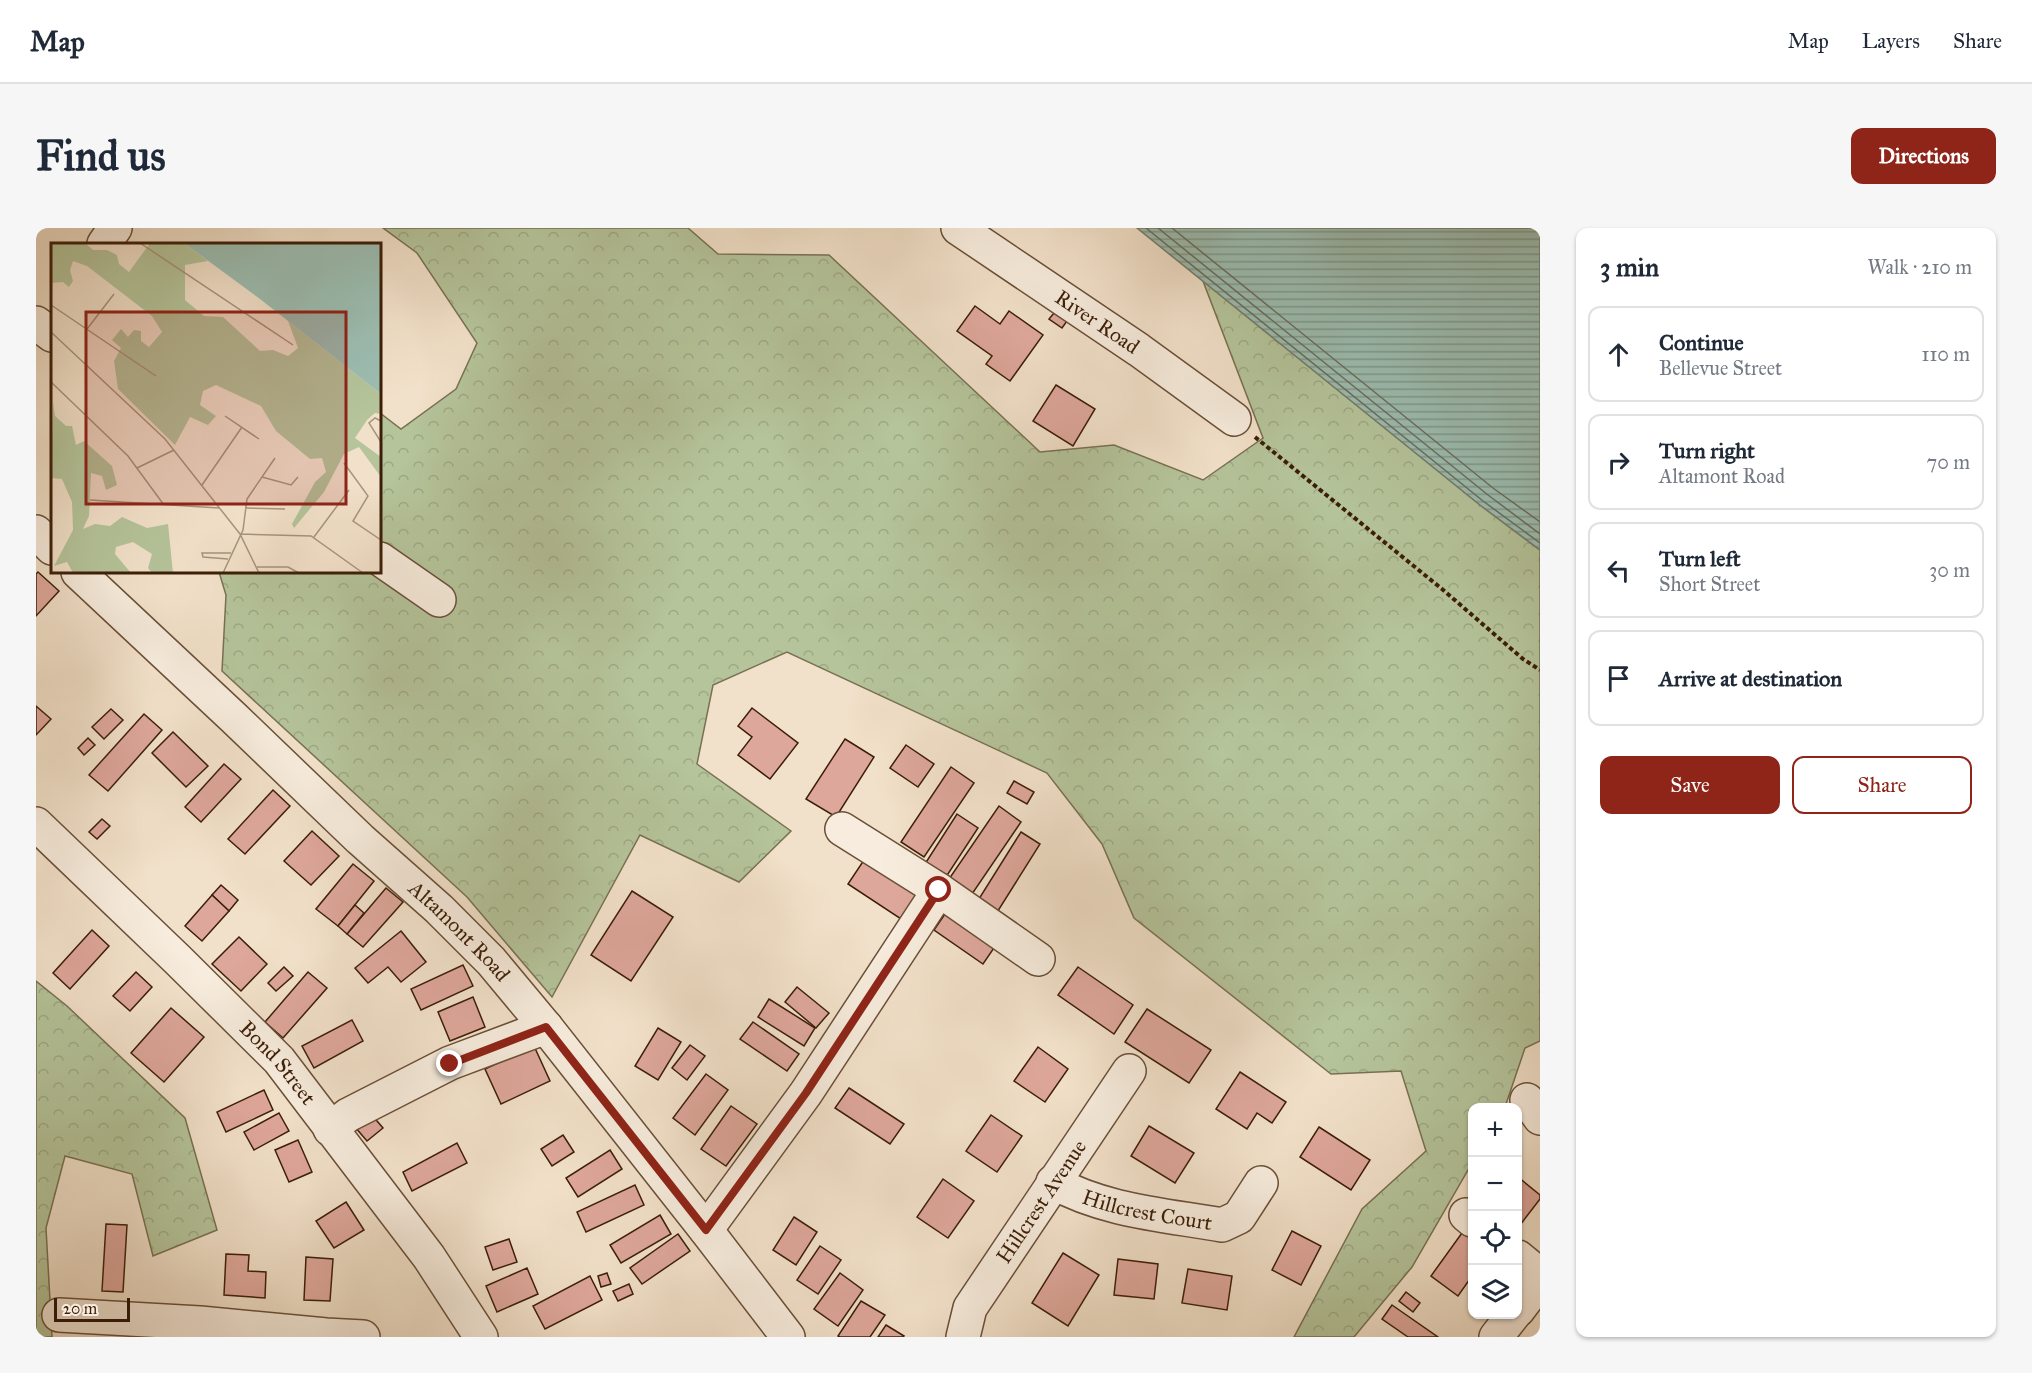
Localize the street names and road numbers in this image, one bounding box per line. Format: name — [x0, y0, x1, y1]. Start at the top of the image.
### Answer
street label: River Road — [1050, 284, 1145, 360]
street label: Altamont Road — [403, 875, 516, 987]
street label: Bond Street — [234, 1015, 322, 1110]
street label: Hillcrest Avenue — [991, 1135, 1092, 1268]
street label: Hillcrest Court — [1079, 1184, 1215, 1236]

